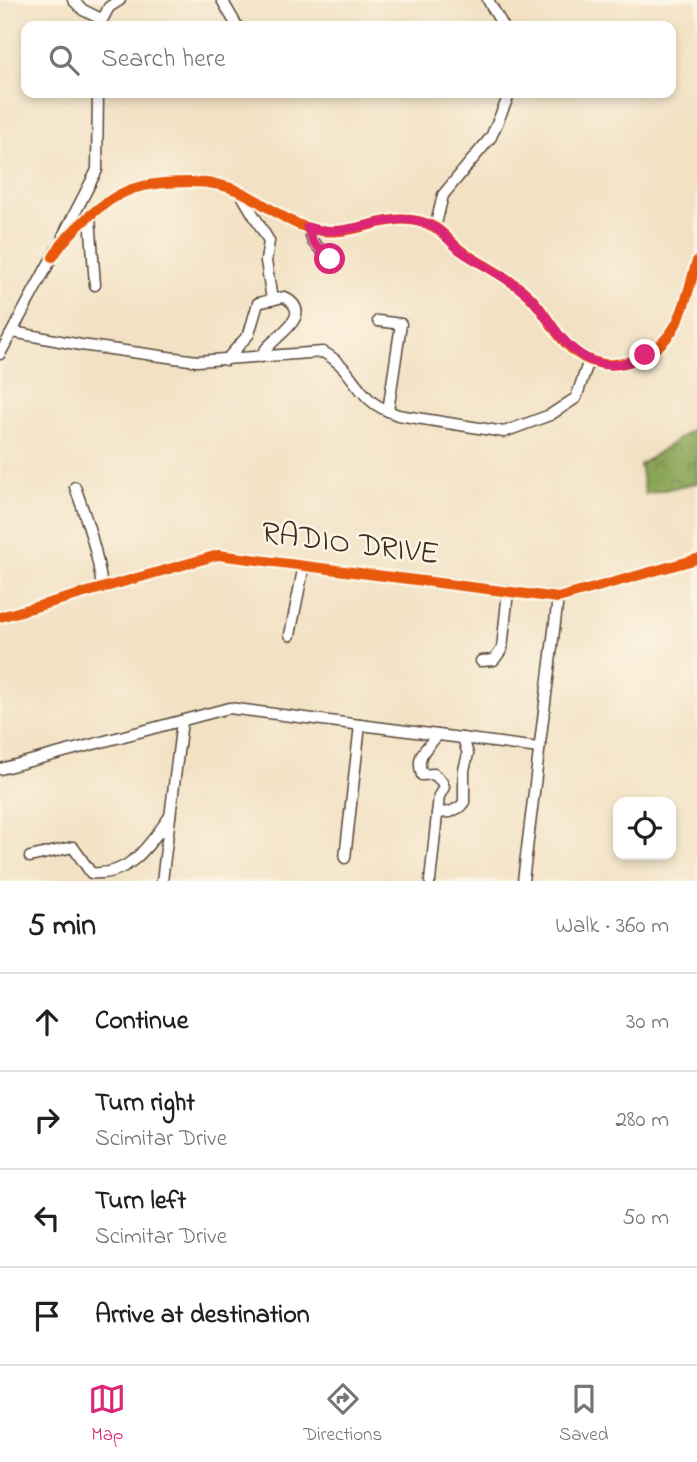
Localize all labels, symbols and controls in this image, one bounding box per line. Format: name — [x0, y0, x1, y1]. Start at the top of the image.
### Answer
search box — [21, 21, 676, 98]
icon: search — [45, 41, 83, 79]
text: Search here — [101, 41, 226, 79]
route start — [314, 243, 345, 274]
route end — [629, 339, 660, 370]
street label: RADIO DRIVE — [258, 511, 442, 579]
map controls — [613, 797, 676, 860]
button: locate — [613, 797, 676, 860]
text: 5 min — [28, 905, 96, 949]
text: Walk · 360 m — [555, 910, 669, 943]
icon: ahead — [28, 1003, 66, 1041]
text: Continue — [95, 1003, 188, 1041]
text: 30 m — [626, 1006, 669, 1039]
text: Turn right — [95, 1085, 195, 1123]
icon: right — [28, 1101, 66, 1139]
text: 280 m — [615, 1104, 669, 1137]
text: Scimitar Drive — [95, 1123, 227, 1156]
text: Turn left — [95, 1183, 186, 1221]
icon: left — [28, 1199, 66, 1237]
text: 50 m — [622, 1202, 669, 1235]
text: Scimitar Drive — [95, 1221, 227, 1254]
icon: arrive — [28, 1297, 66, 1335]
text: Arrive at destination — [95, 1297, 310, 1335]
tab: Map — [88, 1380, 126, 1449]
tab: Directions — [303, 1380, 382, 1449]
tab: Saved — [559, 1380, 609, 1449]

